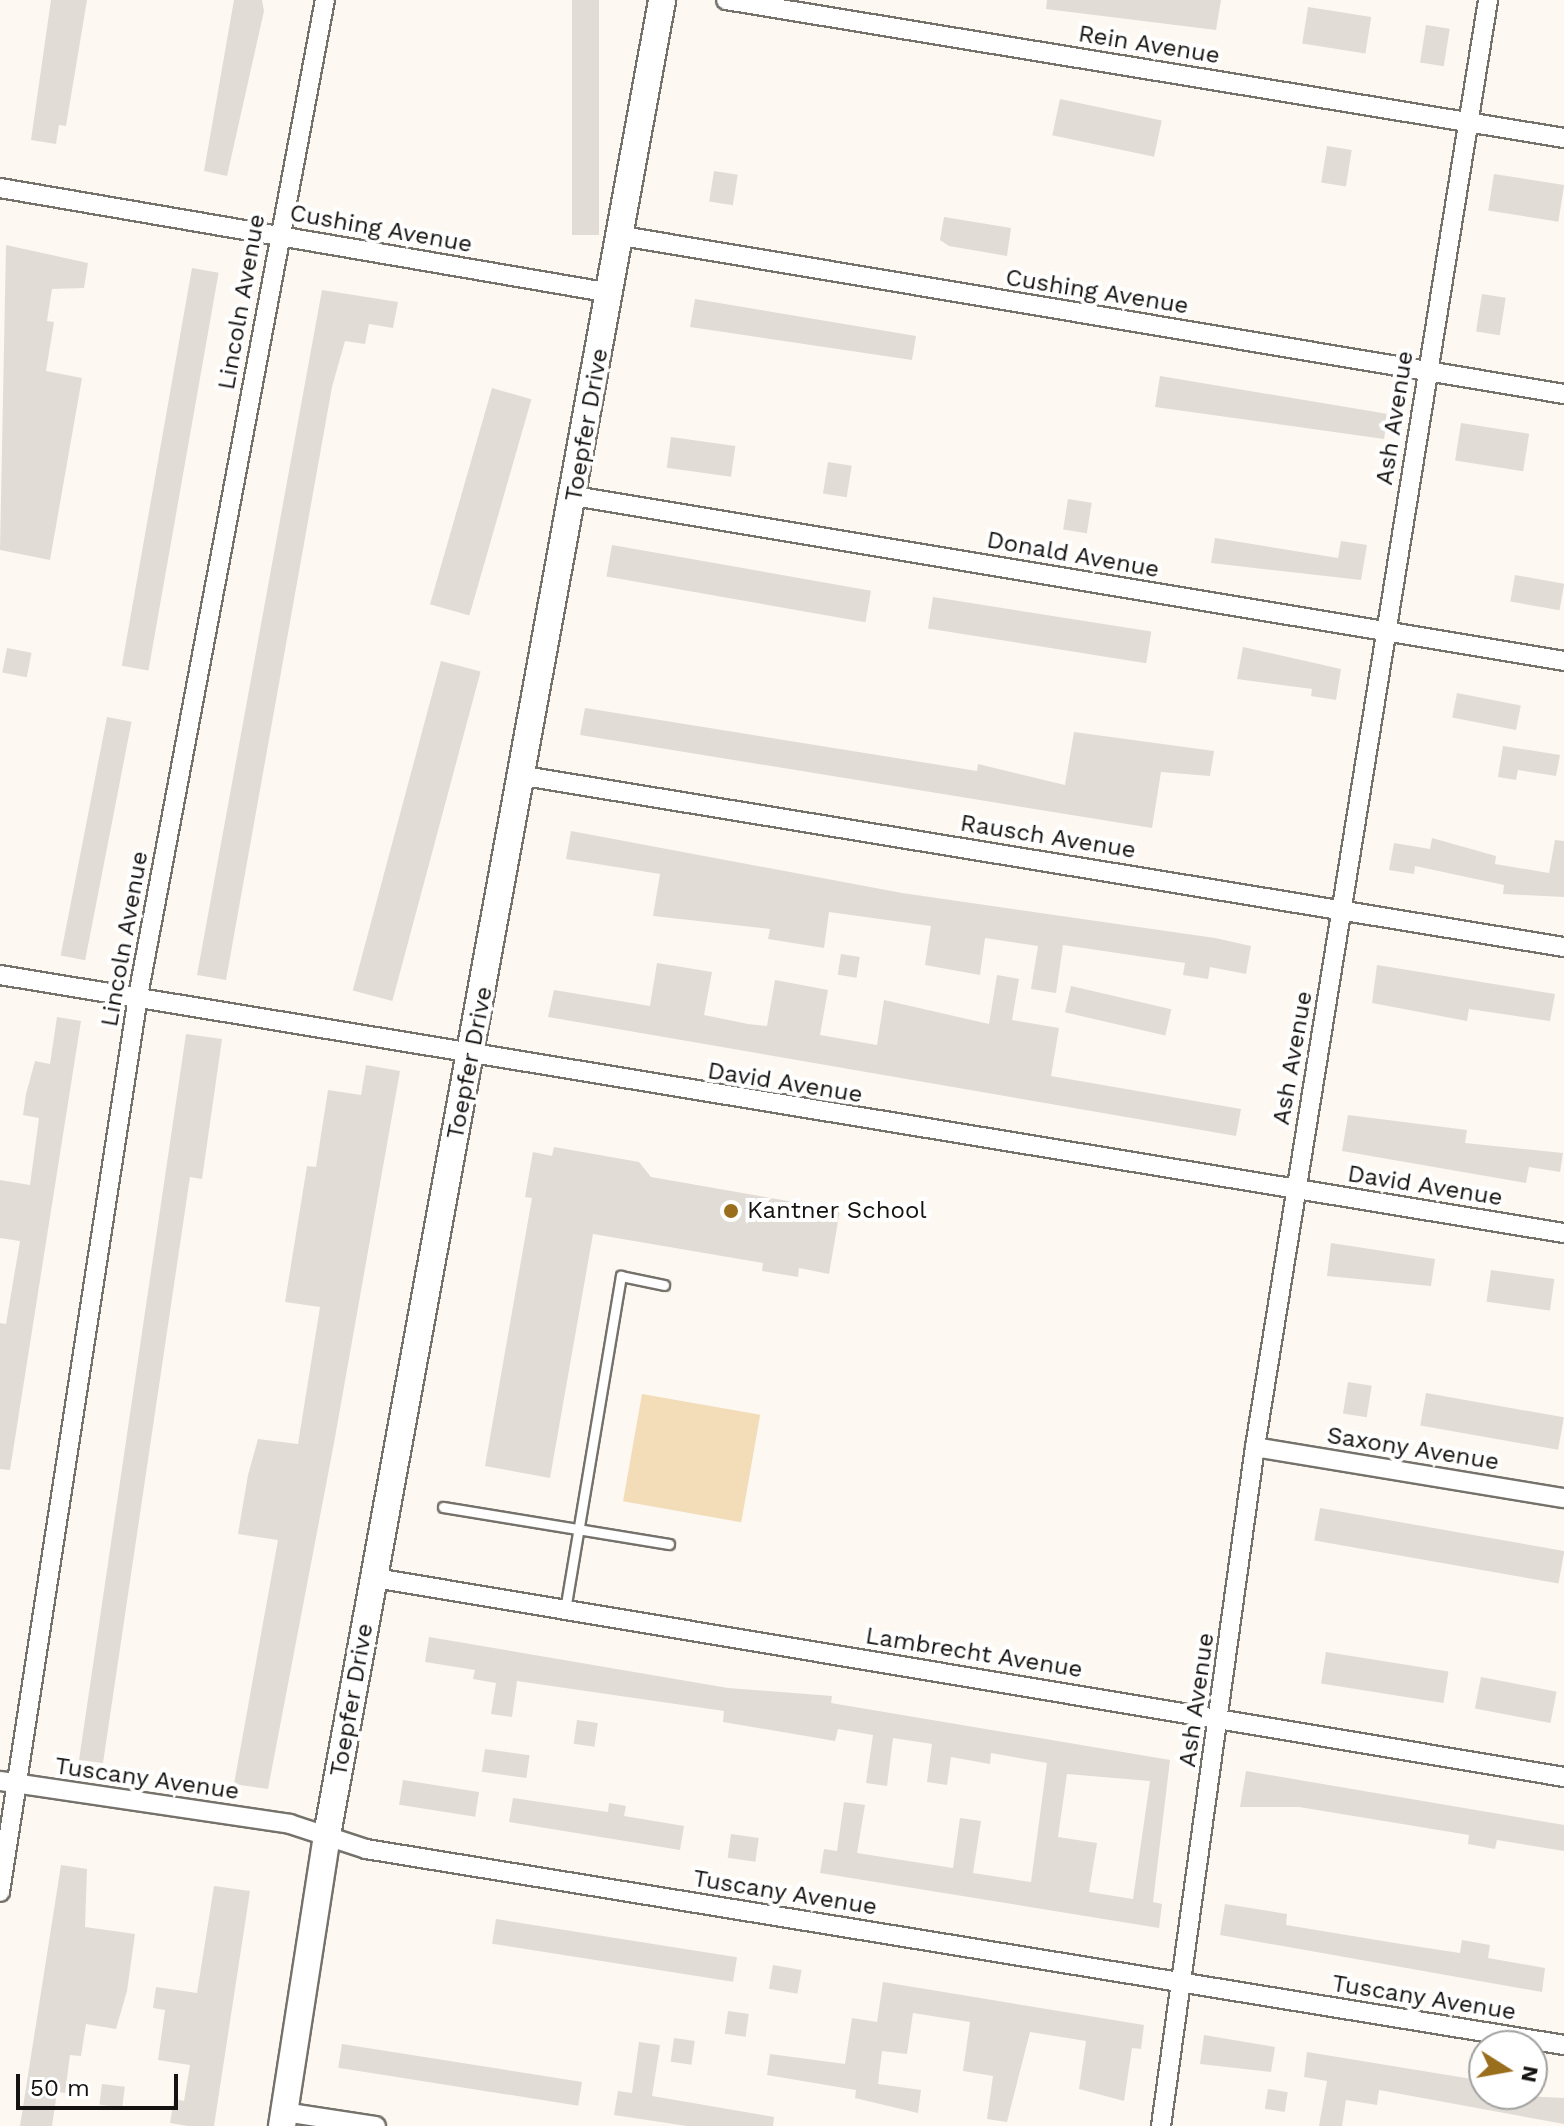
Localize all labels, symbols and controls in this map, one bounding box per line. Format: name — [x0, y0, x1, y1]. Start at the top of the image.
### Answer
street label: Rein Avenue — [1076, 20, 1222, 70]
street label: Cushing Avenue — [287, 199, 475, 259]
street label: Lincoln Avenue — [212, 212, 272, 392]
street label: Cushing Avenue — [1003, 263, 1191, 321]
street label: Toepfer Drive — [559, 346, 615, 504]
street label: Ash Avenue — [1370, 348, 1420, 488]
street label: Donald Avenue — [984, 526, 1162, 584]
street label: Rausch Avenue — [958, 809, 1138, 865]
street label: Lincoln Avenue — [95, 849, 155, 1029]
street label: Toepfer Drive — [441, 984, 499, 1142]
street label: Ash Avenue — [1267, 988, 1319, 1128]
street label: David Avenue — [705, 1056, 865, 1110]
street label: David Avenue — [1345, 1159, 1505, 1213]
place label: Kantner School — [747, 1197, 927, 1225]
marker: Kantner School — [722, 1202, 740, 1220]
street label: Saxony Avenue — [1324, 1421, 1502, 1477]
street label: Toepfer Drive — [324, 1621, 380, 1779]
street label: Lambrecht Avenue — [863, 1622, 1085, 1684]
street label: Ash Avenue — [1173, 1631, 1221, 1769]
street label: Tuscany Avenue — [52, 1752, 242, 1806]
street label: Tuscany Avenue — [690, 1864, 880, 1922]
street label: Tuscany Avenue — [1329, 1969, 1519, 2027]
north arrow — [1468, 2030, 1548, 2110]
scale bar — [20, 2058, 182, 2108]
text: N — [1516, 2064, 1544, 2085]
text: 50 m — [30, 2074, 90, 2102]

